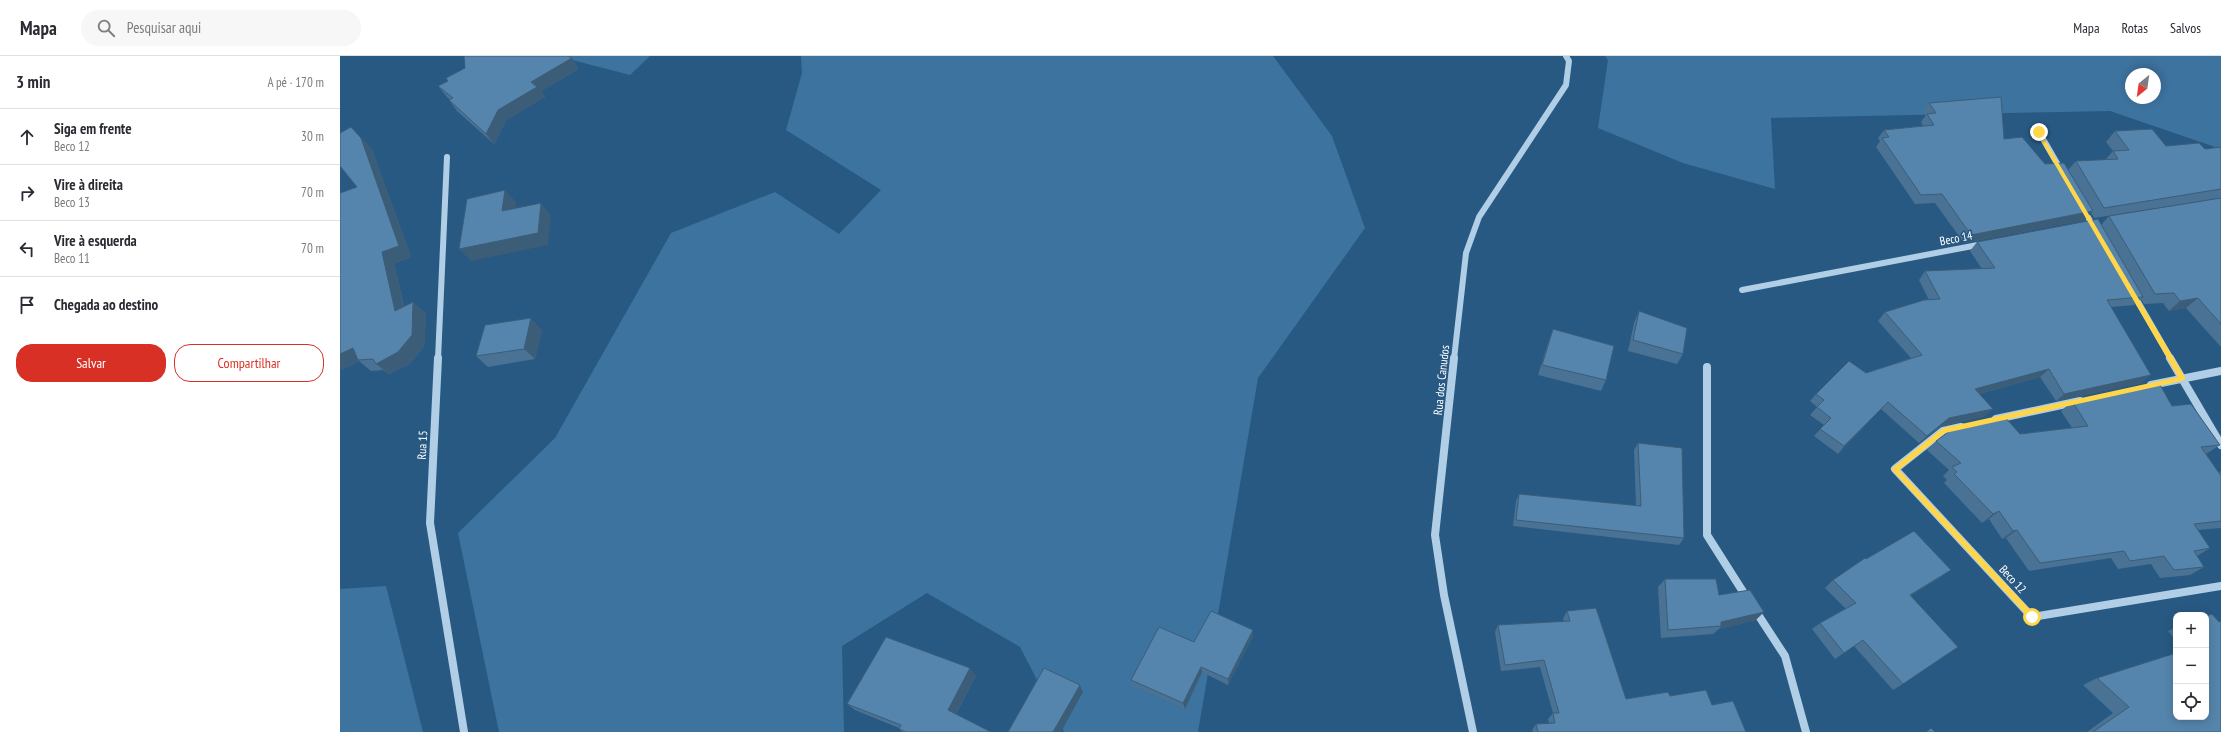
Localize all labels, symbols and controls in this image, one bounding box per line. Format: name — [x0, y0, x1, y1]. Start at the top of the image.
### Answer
search box — [81, 10, 361, 46]
text: Mapa — [20, 16, 57, 40]
icon: search — [95, 17, 117, 39]
text: Pesquisar aqui — [127, 18, 201, 37]
text: Mapa — [2073, 19, 2100, 37]
text: Rotas — [2122, 19, 2148, 37]
text: Salvos — [2170, 19, 2201, 37]
north arrow — [2125, 68, 2161, 104]
text: 3 min — [16, 71, 50, 93]
text: A pé · 170 m — [267, 74, 324, 91]
text: Siga em frente — [54, 119, 132, 138]
route end — [2030, 123, 2048, 141]
icon: ahead — [16, 126, 38, 148]
text: 30 m — [301, 128, 324, 145]
text: Beco 12 — [54, 138, 90, 155]
text: Vire à direita — [54, 175, 123, 194]
icon: right — [16, 182, 38, 204]
text: 70 m — [301, 184, 324, 201]
text: Beco 13 — [54, 194, 90, 211]
street label: Beco 14 — [1938, 227, 1974, 249]
text: Vire à esquerda — [54, 231, 137, 250]
icon: left — [16, 238, 38, 260]
text: 70 m — [301, 240, 324, 257]
text: Beco 11 — [54, 250, 90, 267]
icon: arrive — [16, 294, 38, 316]
text: Chegada ao destino — [54, 295, 158, 314]
button: Salvar — [16, 344, 166, 382]
button: Compartilhar — [174, 344, 324, 382]
street label: Rua dos Canudos — [1430, 344, 1452, 416]
street label: Rua 15 — [414, 430, 430, 460]
street label: Beco 12 — [1996, 562, 2030, 596]
route start — [2023, 608, 2041, 626]
map controls — [2173, 612, 2209, 720]
button: + — [2173, 612, 2209, 648]
button: − — [2173, 648, 2209, 684]
button: locate — [2173, 684, 2209, 720]

